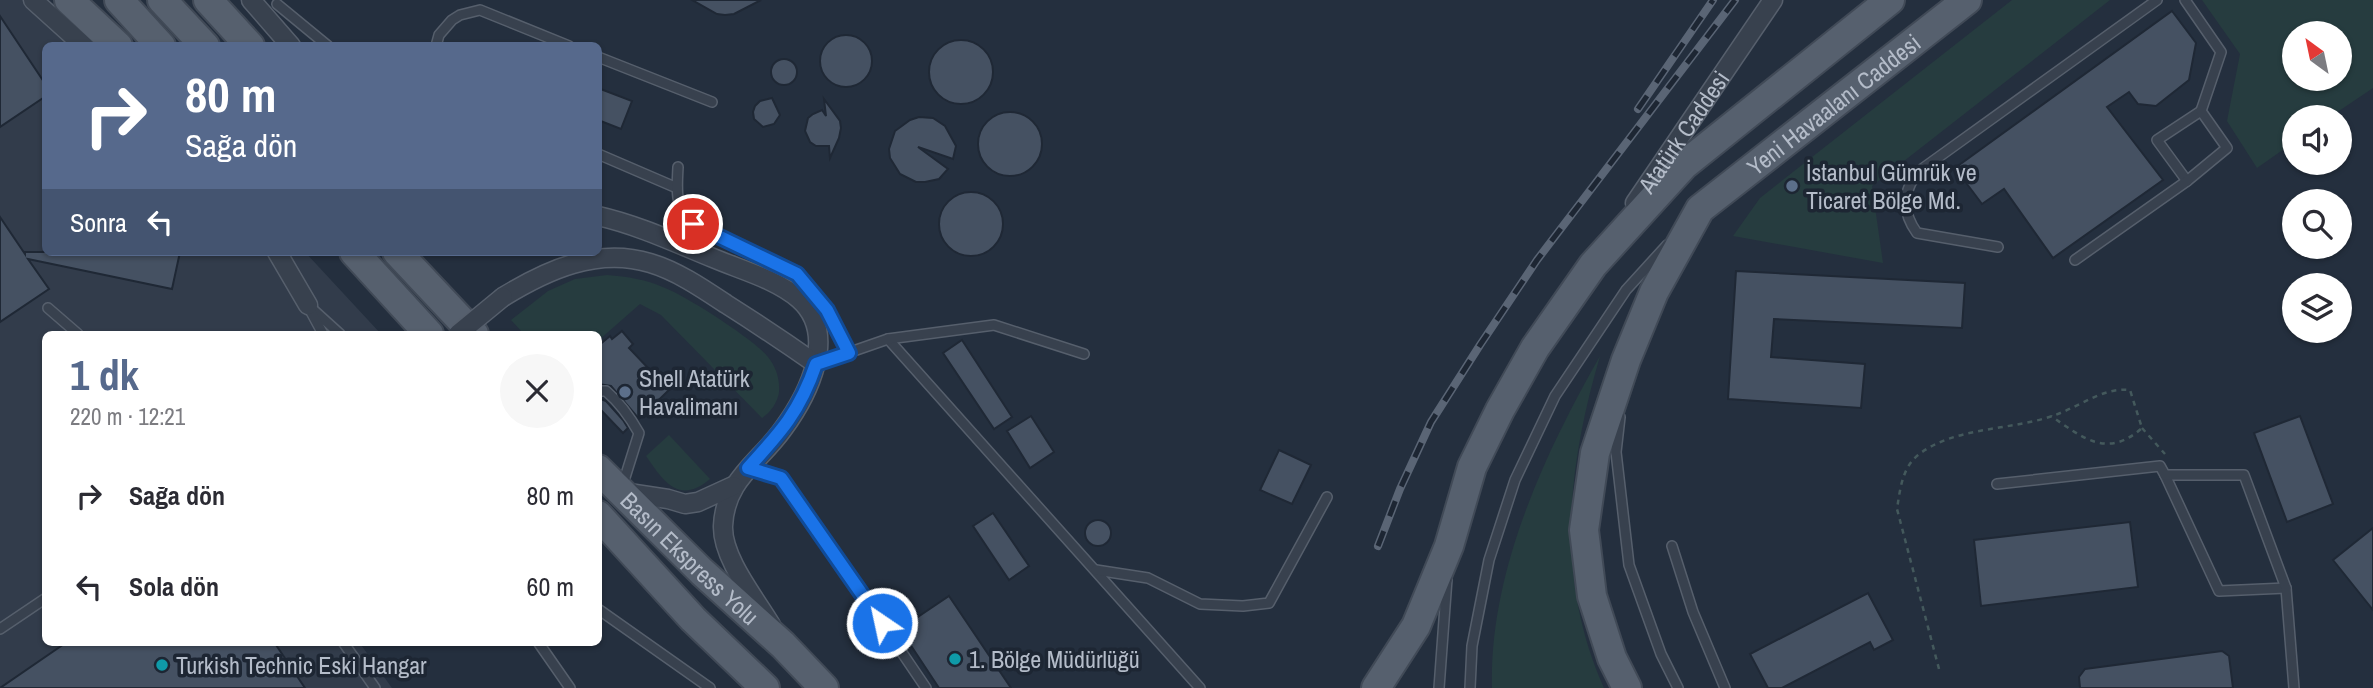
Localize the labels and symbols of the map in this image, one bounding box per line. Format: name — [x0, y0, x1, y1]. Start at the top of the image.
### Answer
north arrow — [2282, 21, 2352, 91]
street label: Yeni Havaalanı Caddesi — [1740, 27, 1927, 182]
street label: Atatürk Caddesi — [1630, 64, 1736, 200]
place label: İstanbul Gümrük ve Ticaret Bölge Md. — [1806, 156, 1977, 216]
marker: İstanbul Gümrük ve Ticaret Bölge Md. — [1784, 178, 1800, 194]
pin — [663, 194, 723, 254]
place label: Shell Atatürk Havalimanı — [639, 362, 750, 422]
marker: Shell Atatürk Havalimanı — [617, 384, 633, 400]
street label: Basın Ekspress Yolu — [614, 484, 766, 632]
position arrow — [845, 586, 919, 660]
place label: 1. Bölge Müdürlüğü — [969, 643, 1140, 675]
place label: Turkish Technic Eski Hangar — [176, 649, 427, 681]
marker: 1. Bölge Müdürlüğü — [947, 651, 963, 667]
marker: Turkish Technic Eski Hangar — [154, 657, 170, 673]

